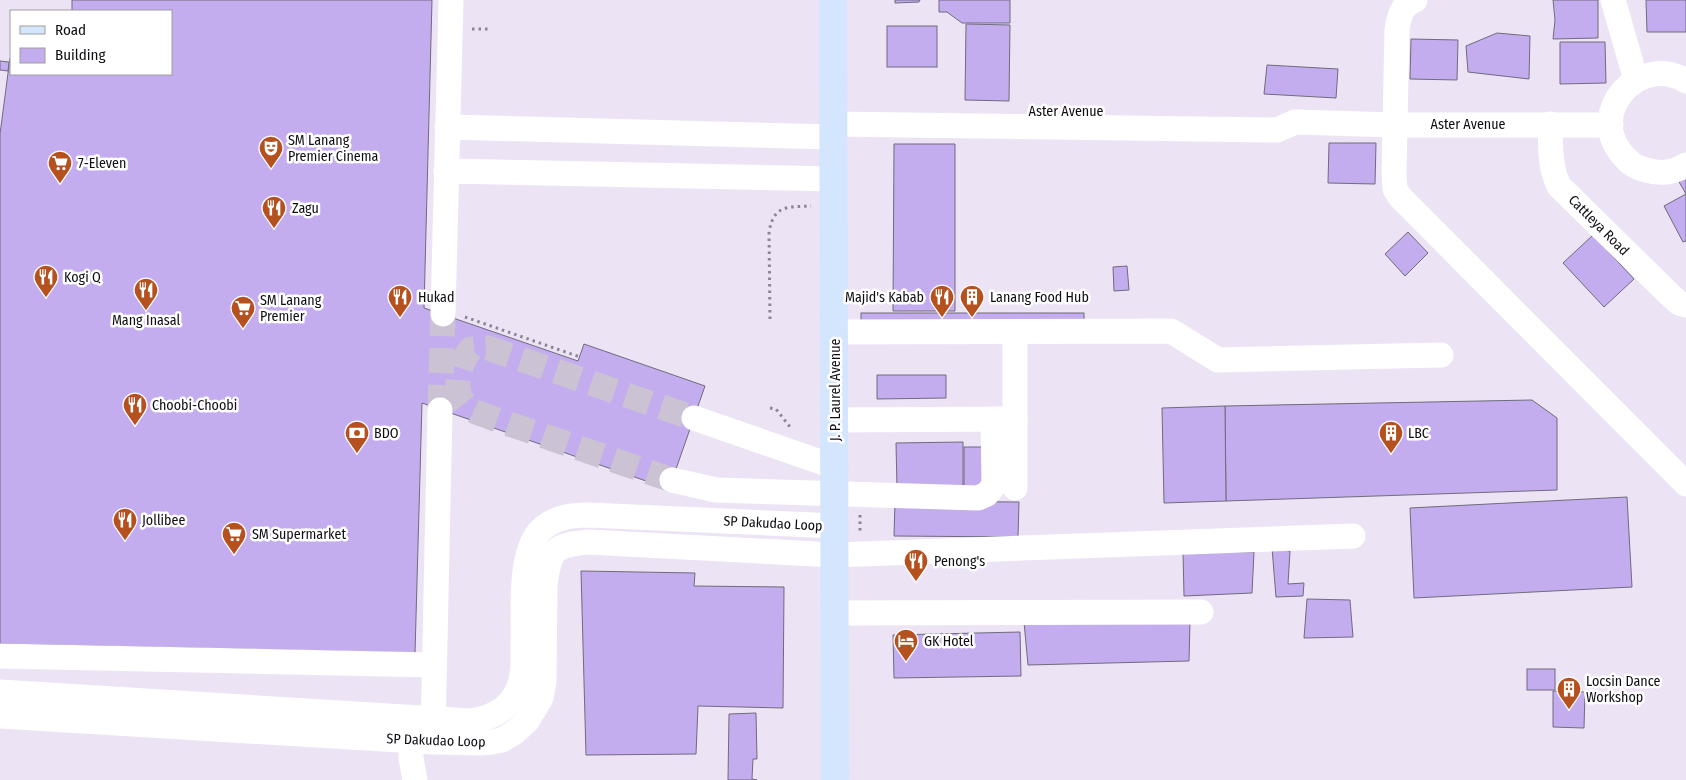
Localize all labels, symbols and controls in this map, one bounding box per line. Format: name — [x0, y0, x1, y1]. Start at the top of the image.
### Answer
legend — [10, 10, 172, 75]
text: Road — [55, 21, 86, 39]
text: Building — [55, 46, 106, 64]
street label: Aster Avenue — [1029, 103, 1104, 120]
street label: Aster Avenue — [1431, 116, 1506, 133]
place label: SM Lanang Premier Cinema — [288, 132, 379, 165]
theatre icon: SM Lanang Premier Cinema — [258, 135, 284, 169]
supermarket icon: 7-Eleven — [47, 150, 73, 184]
place label: 7-Eleven — [78, 155, 126, 172]
street label: Cattleya Road — [1565, 192, 1632, 259]
restaurant icon: Zagu — [261, 195, 287, 229]
place label: Zagu — [292, 200, 319, 217]
restaurant icon: Kogi Q — [33, 264, 59, 298]
place label: Kogi Q — [64, 269, 101, 286]
restaurant icon: Mang Inasal — [133, 277, 159, 311]
restaurant icon: Hukad — [387, 284, 413, 318]
restaurant icon: Majid's Kabab — [929, 284, 955, 318]
building icon: Lanang Food Hub — [959, 284, 985, 318]
place label: Hukad — [418, 289, 454, 306]
place label: Majid's Kabab — [845, 289, 924, 306]
place label: Lanang Food Hub — [990, 289, 1089, 306]
place label: SM Lanang Premier — [260, 292, 322, 325]
supermarket icon: SM Lanang Premier — [230, 295, 256, 329]
place label: Mang Inasal — [112, 312, 180, 329]
street label: J. P. Laurel Avenue — [827, 339, 844, 441]
restaurant icon: Choobi-Choobi — [122, 392, 148, 426]
place label: Choobi-Choobi — [152, 397, 237, 414]
bank icon: BDO — [344, 420, 370, 454]
building icon: LBC — [1378, 420, 1404, 454]
place label: BDO — [374, 425, 399, 442]
place label: LBC — [1408, 425, 1429, 442]
restaurant icon: Jollibee — [112, 507, 138, 541]
place label: Jollibee — [142, 512, 185, 529]
street label: SP Dakudao Loop — [723, 512, 823, 535]
supermarket icon: SM Supermarket — [221, 521, 247, 555]
place label: SM Supermarket — [252, 526, 346, 543]
restaurant icon: Penong's — [903, 548, 929, 582]
place label: Penong's — [934, 553, 985, 570]
hotel icon: GK Hotel — [893, 628, 919, 662]
place label: GK Hotel — [924, 633, 974, 650]
place label: Locsin Dance Workshop — [1586, 673, 1660, 706]
building icon: Locsin Dance Workshop — [1556, 676, 1582, 710]
street label: SP Dakudao Loop — [386, 730, 486, 751]

